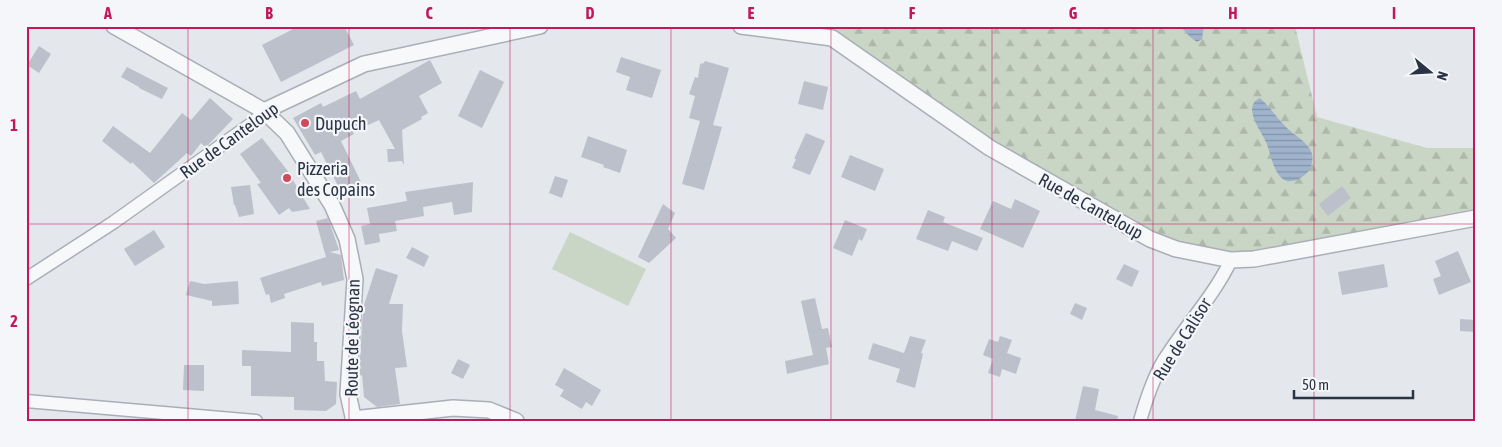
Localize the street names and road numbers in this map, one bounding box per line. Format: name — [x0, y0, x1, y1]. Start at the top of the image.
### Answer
street label: Rue de Canteloup — [176, 97, 282, 183]
street label: Rue de Canteloup — [1035, 169, 1147, 243]
street label: Route de Léognan — [340, 279, 364, 397]
street label: Rue de Calisor — [1148, 293, 1216, 384]

